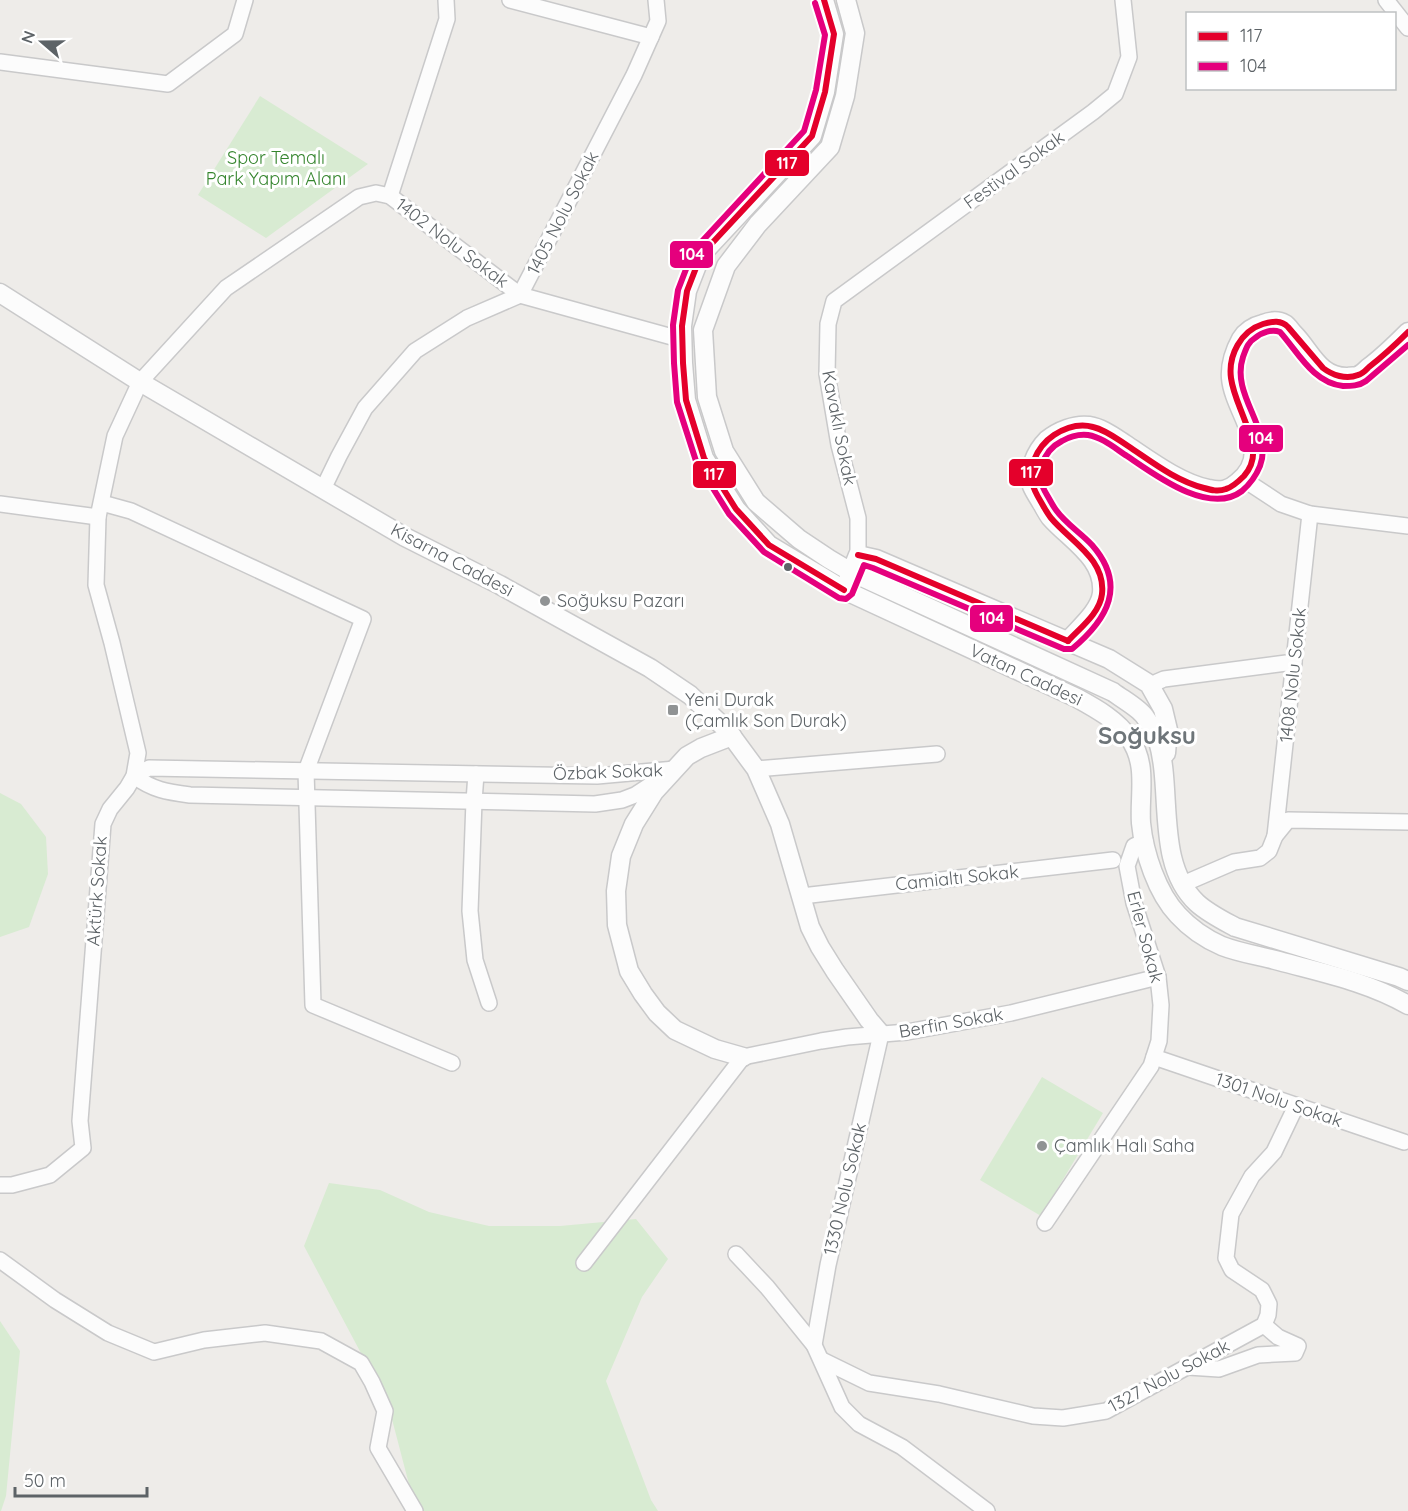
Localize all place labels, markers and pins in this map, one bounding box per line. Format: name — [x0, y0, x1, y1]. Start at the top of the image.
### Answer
unlabelled marker — [782, 561, 794, 573]
place label: Soğuksu Pazarı — [557, 589, 684, 612]
marker: Soğuksu Pazarı — [538, 594, 552, 608]
place label: Yeni Durak (Çamlık Son Durak) — [685, 688, 847, 732]
marker: Yeni Durak (Çamlık Son Durak) — [666, 703, 680, 717]
place label: Çamlık Halı Saha — [1054, 1134, 1195, 1157]
marker: Çamlık Halı Saha — [1035, 1139, 1049, 1153]

